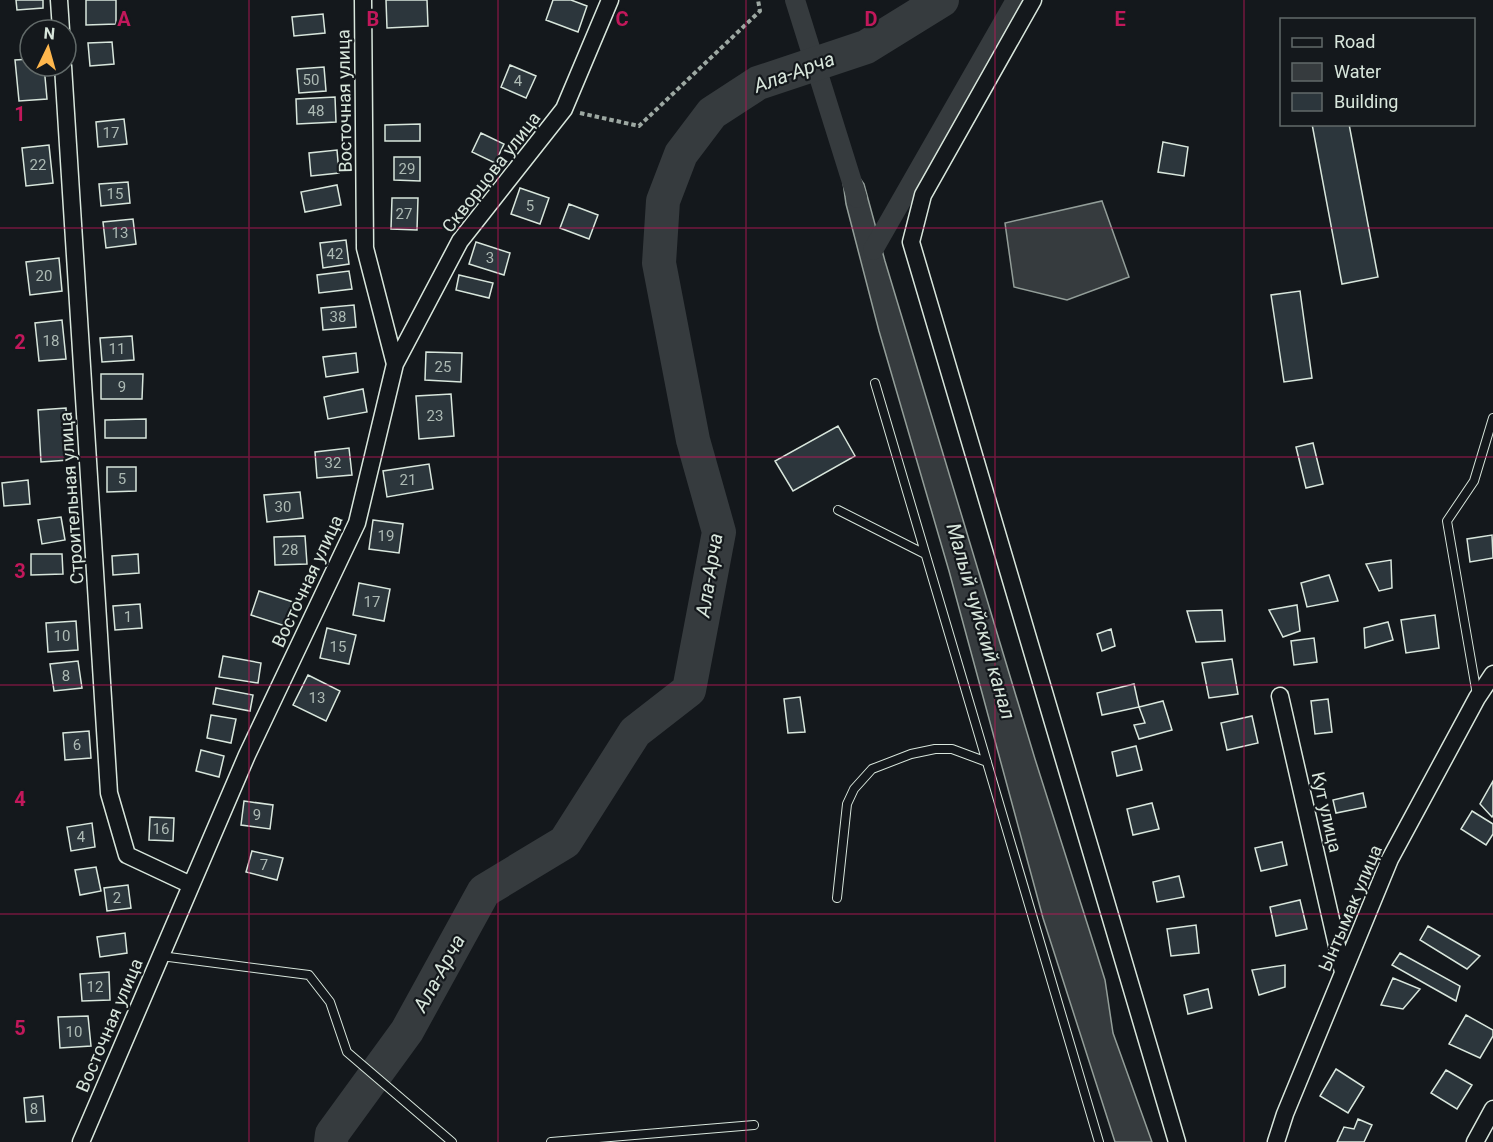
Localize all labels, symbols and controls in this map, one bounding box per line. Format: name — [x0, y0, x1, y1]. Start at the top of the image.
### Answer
text: A — [117, 7, 131, 31]
text: B — [367, 7, 379, 31]
text: C — [615, 7, 629, 31]
text: D — [865, 7, 878, 31]
text: E — [1114, 7, 1126, 31]
north arrow — [18, 18, 78, 78]
legend — [1280, 18, 1475, 126]
text: N — [43, 24, 56, 44]
street label: Восточная улица — [332, 29, 356, 173]
text: Road — [1334, 31, 1375, 52]
water label: Ала-Арча — [749, 46, 838, 98]
text: Water — [1334, 61, 1381, 82]
house number: 50 — [303, 71, 319, 89]
house number: 4 — [514, 72, 523, 90]
text: Building — [1334, 91, 1398, 112]
text: 1 — [14, 102, 26, 126]
house number: 48 — [308, 102, 324, 120]
street label: Скворцова улица — [437, 108, 545, 236]
house number: 17 — [103, 124, 119, 142]
house number: 22 — [30, 156, 46, 174]
house number: 29 — [399, 160, 415, 178]
house number: 15 — [107, 185, 123, 203]
house number: 5 — [526, 197, 534, 215]
house number: 27 — [396, 205, 412, 223]
house number: 13 — [112, 224, 128, 242]
house number: 42 — [327, 245, 343, 263]
house number: 3 — [486, 249, 494, 267]
house number: 20 — [36, 267, 52, 285]
house number: 38 — [330, 308, 346, 326]
text: 2 — [14, 330, 26, 354]
house number: 18 — [43, 332, 59, 350]
house number: 11 — [109, 340, 125, 358]
house number: 25 — [435, 358, 451, 376]
house number: 9 — [118, 378, 126, 396]
house number: 23 — [427, 407, 443, 425]
street label: Строительная улица — [55, 411, 87, 585]
house number: 32 — [325, 454, 341, 472]
house number: 5 — [118, 470, 126, 488]
house number: 21 — [400, 471, 416, 489]
house number: 30 — [275, 498, 291, 516]
street label: Восточная улица — [267, 512, 347, 650]
water label: Малый чуйский канал — [942, 520, 1020, 722]
house number: 19 — [378, 527, 394, 545]
water label: Ала-Арча — [690, 531, 727, 620]
house number: 28 — [282, 541, 298, 559]
text: 3 — [14, 559, 26, 583]
house number: 17 — [364, 593, 380, 611]
house number: 1 — [124, 608, 132, 626]
house number: 10 — [54, 627, 70, 645]
house number: 15 — [330, 638, 346, 656]
house number: 8 — [62, 667, 70, 685]
house number: 13 — [309, 689, 325, 707]
house number: 6 — [73, 736, 81, 754]
street label: Кут улица — [1308, 770, 1346, 854]
text: 4 — [14, 787, 26, 811]
house number: 9 — [253, 806, 261, 824]
house number: 16 — [153, 820, 169, 838]
house number: 4 — [77, 828, 86, 846]
street label: Ынтымак улица — [1314, 842, 1386, 974]
house number: 7 — [260, 856, 268, 874]
house number: 2 — [113, 889, 121, 907]
water label: Ала-Арча — [408, 930, 470, 1017]
street label: Восточная улица — [71, 955, 147, 1095]
house number: 12 — [87, 978, 103, 996]
text: 5 — [14, 1016, 26, 1040]
house number: 10 — [66, 1023, 82, 1041]
house number: 8 — [30, 1100, 38, 1118]

